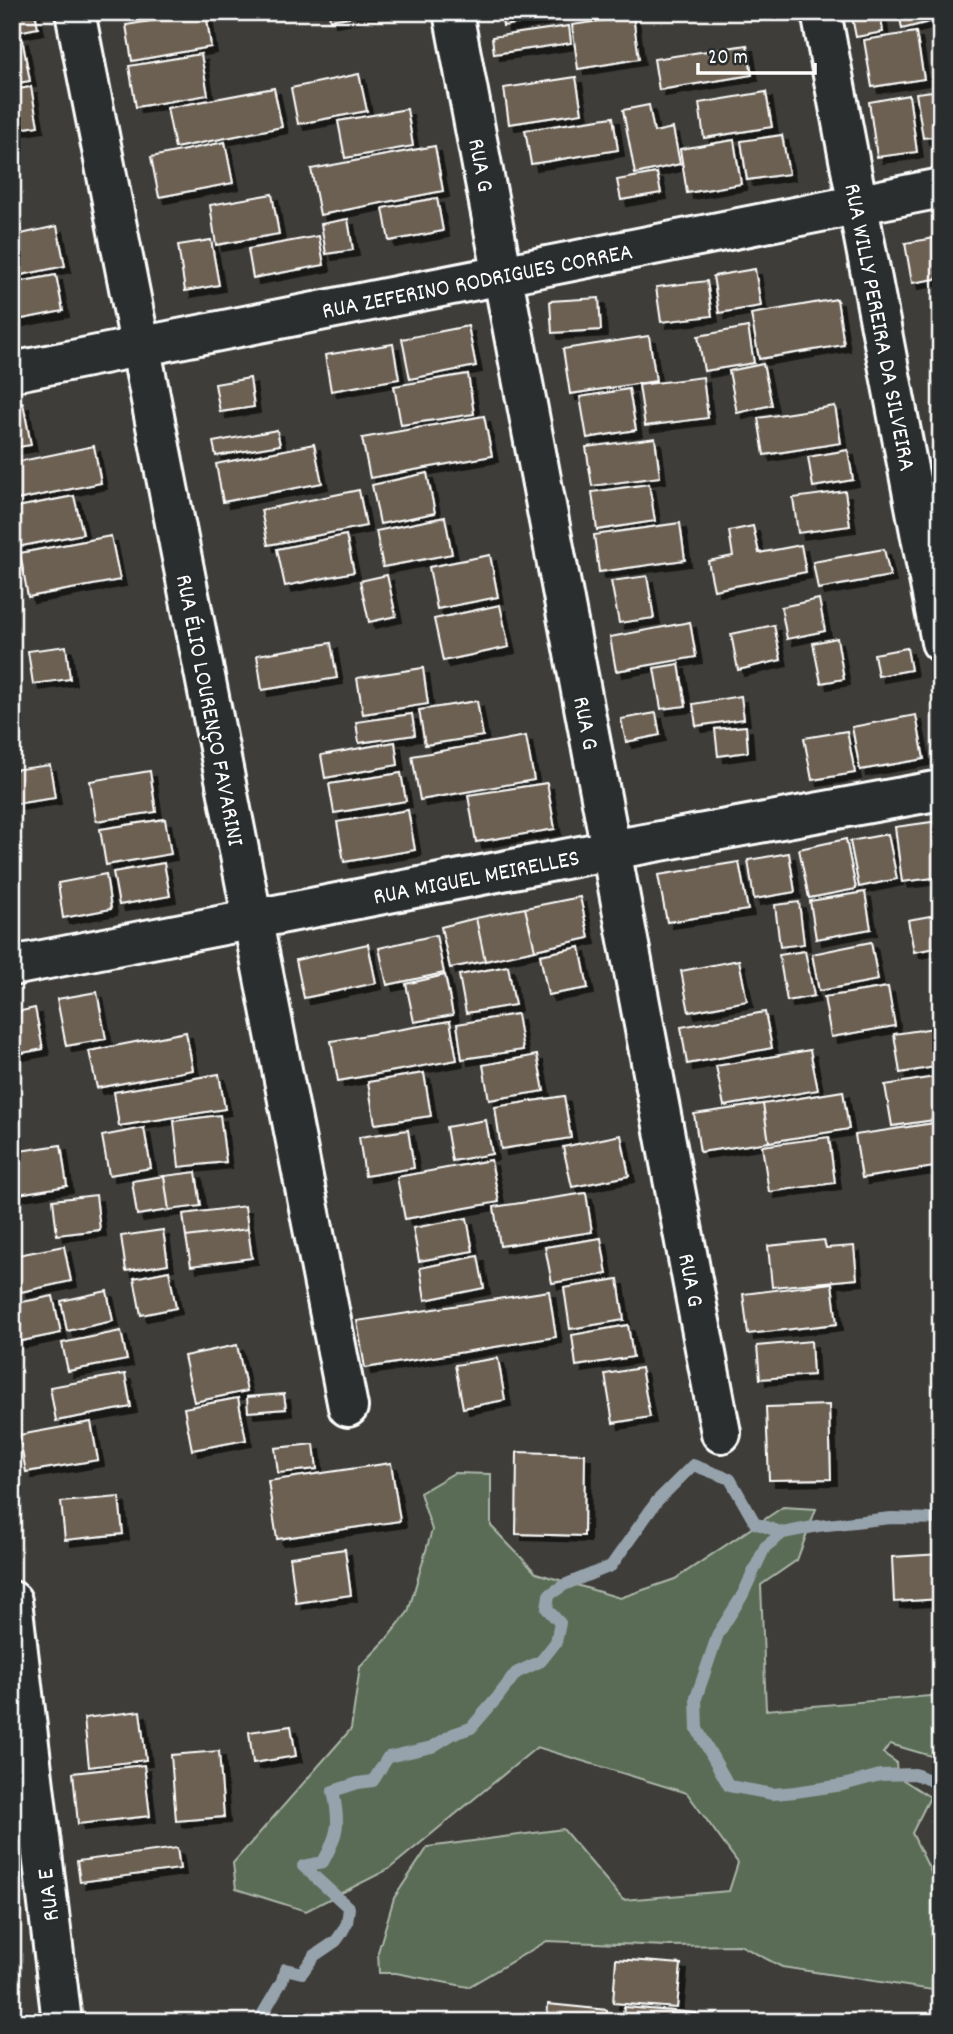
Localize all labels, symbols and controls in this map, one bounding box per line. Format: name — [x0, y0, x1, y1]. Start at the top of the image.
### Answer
scale bar — [698, 32, 815, 76]
text: 20 m — [708, 44, 748, 74]
street label: RUA G — [457, 136, 501, 195]
street label: RUA WILLY PEREIRA DA SILVEIRA — [833, 181, 923, 474]
street label: RUA ZEFERINO RODRIGUES CORREA — [319, 236, 636, 330]
street label: RUA ÉLIO LOURENÇO FAVARINI — [165, 572, 251, 850]
street label: RUA G — [562, 694, 606, 753]
street label: RUA MIGUEL MEIRELLES — [371, 842, 583, 916]
street label: RUA G — [667, 1251, 711, 1310]
street label: RUA E — [30, 1866, 70, 1923]

